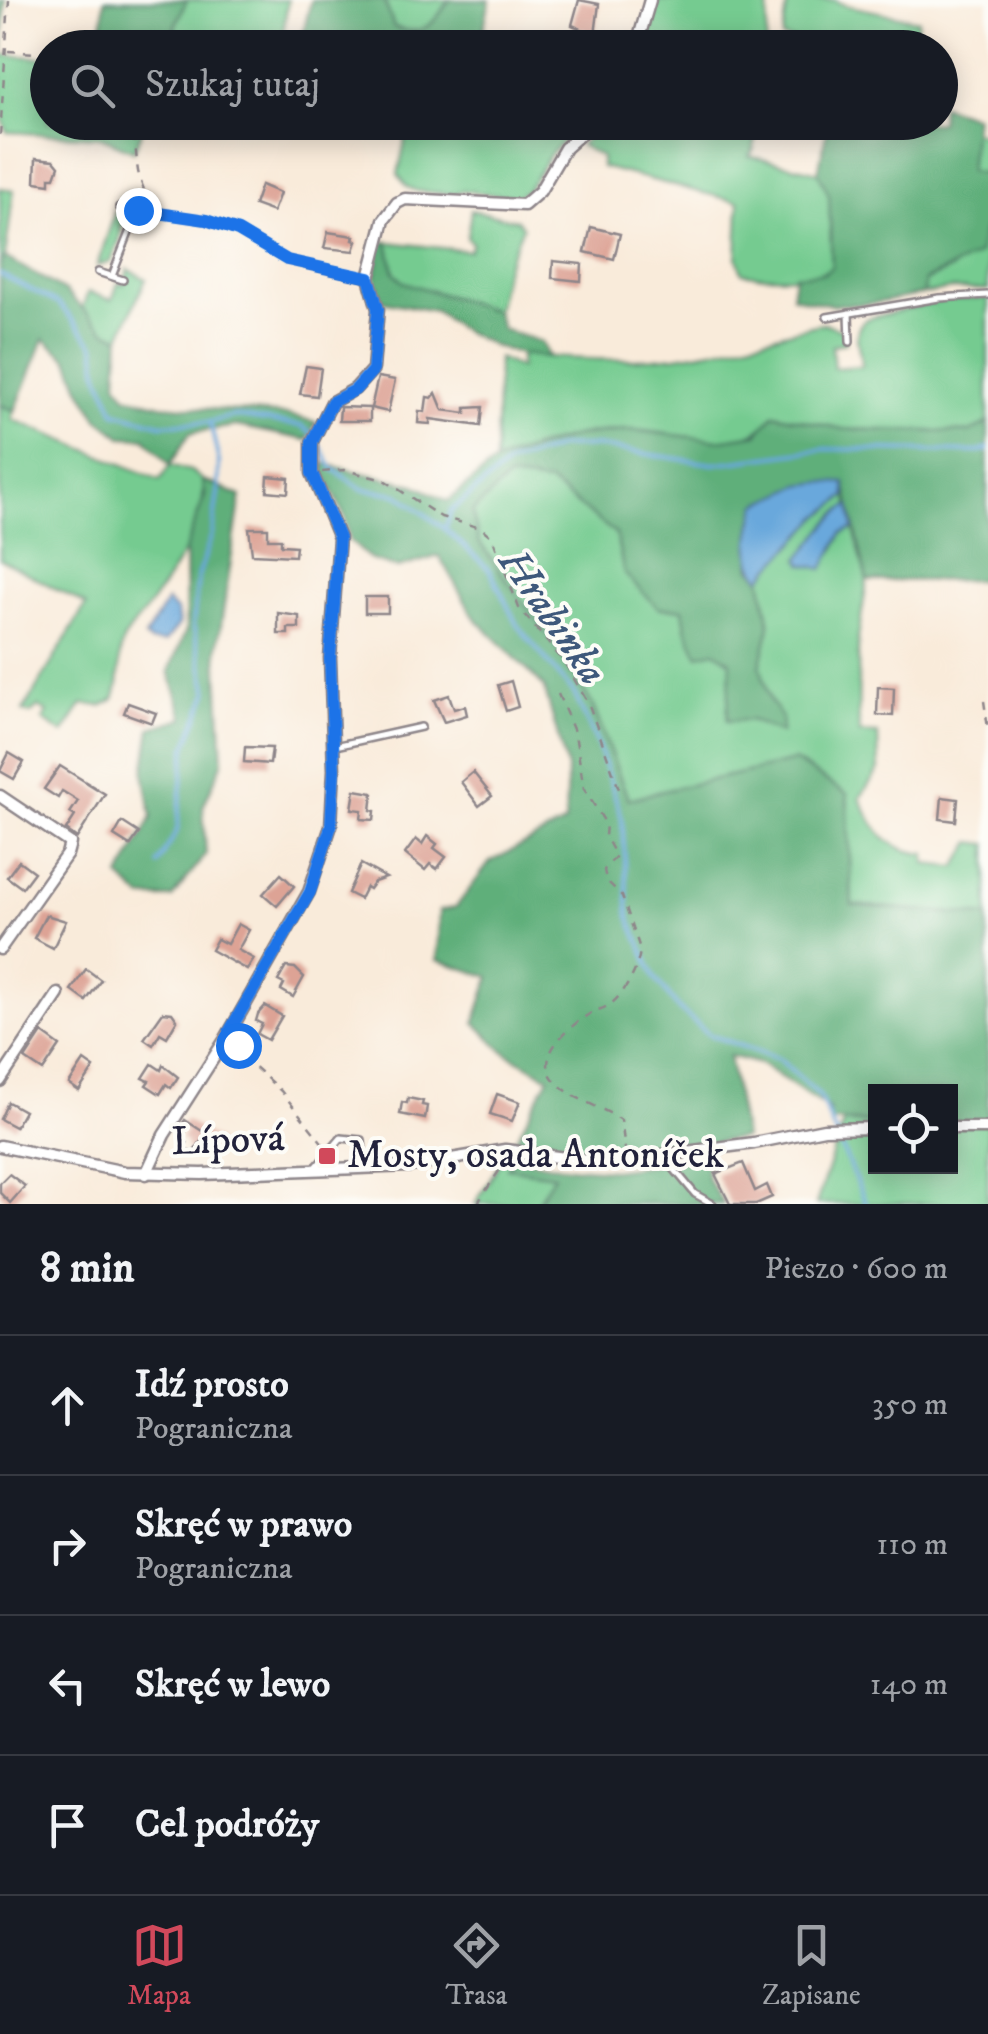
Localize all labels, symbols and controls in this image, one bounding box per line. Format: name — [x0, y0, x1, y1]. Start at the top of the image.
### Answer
search box — [30, 30, 958, 140]
icon: search — [65, 58, 120, 113]
text: Szukaj tutaj — [145, 61, 320, 109]
route end — [116, 188, 162, 234]
water label: Hrabinka — [486, 538, 618, 695]
route start — [216, 1023, 262, 1069]
map controls — [868, 1084, 958, 1174]
button: locate — [868, 1084, 958, 1174]
street label: Lípová — [171, 1114, 285, 1168]
place label: Mosty, osada Antoníček — [347, 1131, 725, 1181]
marker: Mosty, osada Antoníček — [316, 1145, 338, 1167]
text: 8 min — [40, 1243, 134, 1295]
text: Pieszo · 600 m — [764, 1249, 948, 1289]
text: Idź prosto — [135, 1361, 289, 1409]
icon: ahead — [40, 1378, 95, 1433]
text: 350 m — [872, 1385, 948, 1425]
text: Pograniczna — [135, 1409, 293, 1449]
text: Skręć w prawo — [135, 1501, 352, 1549]
icon: right — [40, 1518, 95, 1573]
text: 110 m — [876, 1525, 948, 1565]
text: Pograniczna — [135, 1549, 293, 1589]
icon: left — [40, 1658, 95, 1713]
text: Skręć w lewo — [135, 1661, 330, 1709]
text: 140 m — [870, 1665, 948, 1705]
icon: arrive — [40, 1798, 95, 1853]
text: Cel podróży — [135, 1801, 319, 1849]
tab: Mapa — [127, 1918, 191, 2013]
tab: Trasa — [445, 1918, 507, 2013]
tab: Zapisane — [762, 1918, 861, 2013]

